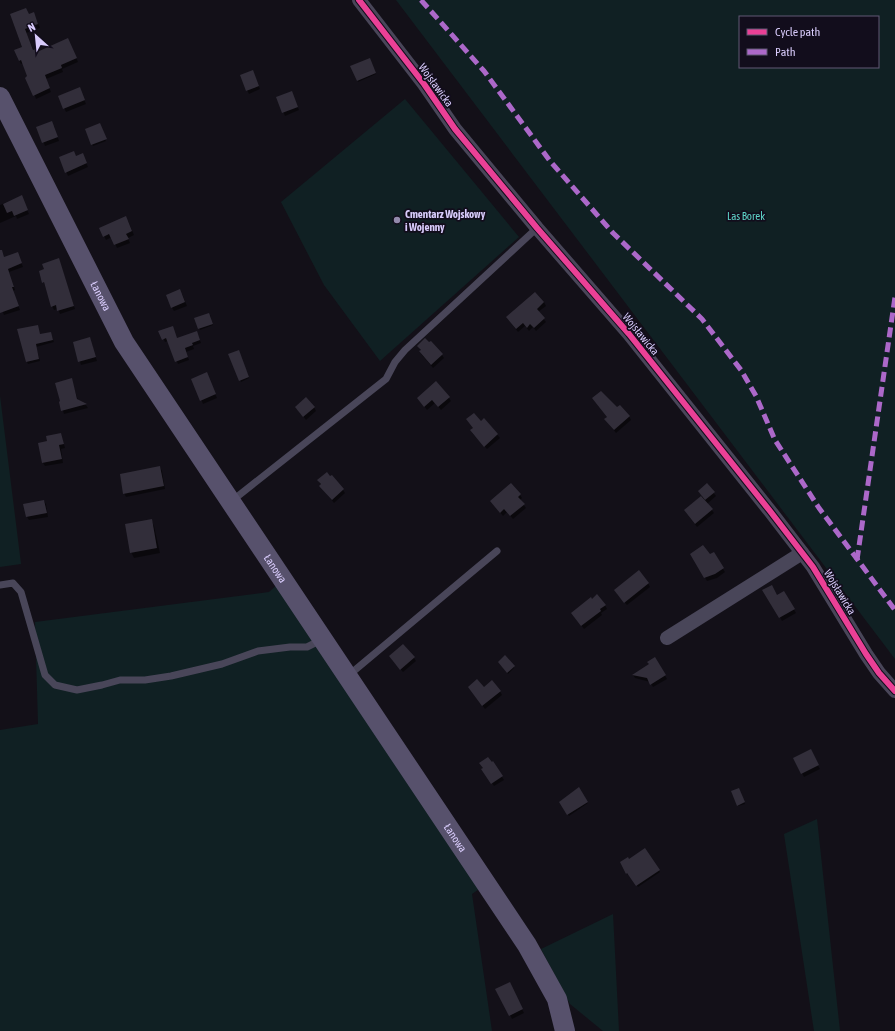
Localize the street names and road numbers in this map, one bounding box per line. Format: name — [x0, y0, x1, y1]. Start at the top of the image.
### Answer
street label: Wojsławicka — [416, 61, 456, 109]
street label: Łanowa — [88, 279, 113, 313]
street label: Wojsławicka — [620, 311, 662, 357]
street label: Łanowa — [262, 552, 289, 585]
street label: Wojsławicka — [822, 567, 858, 617]
street label: Łanowa — [442, 821, 469, 854]

